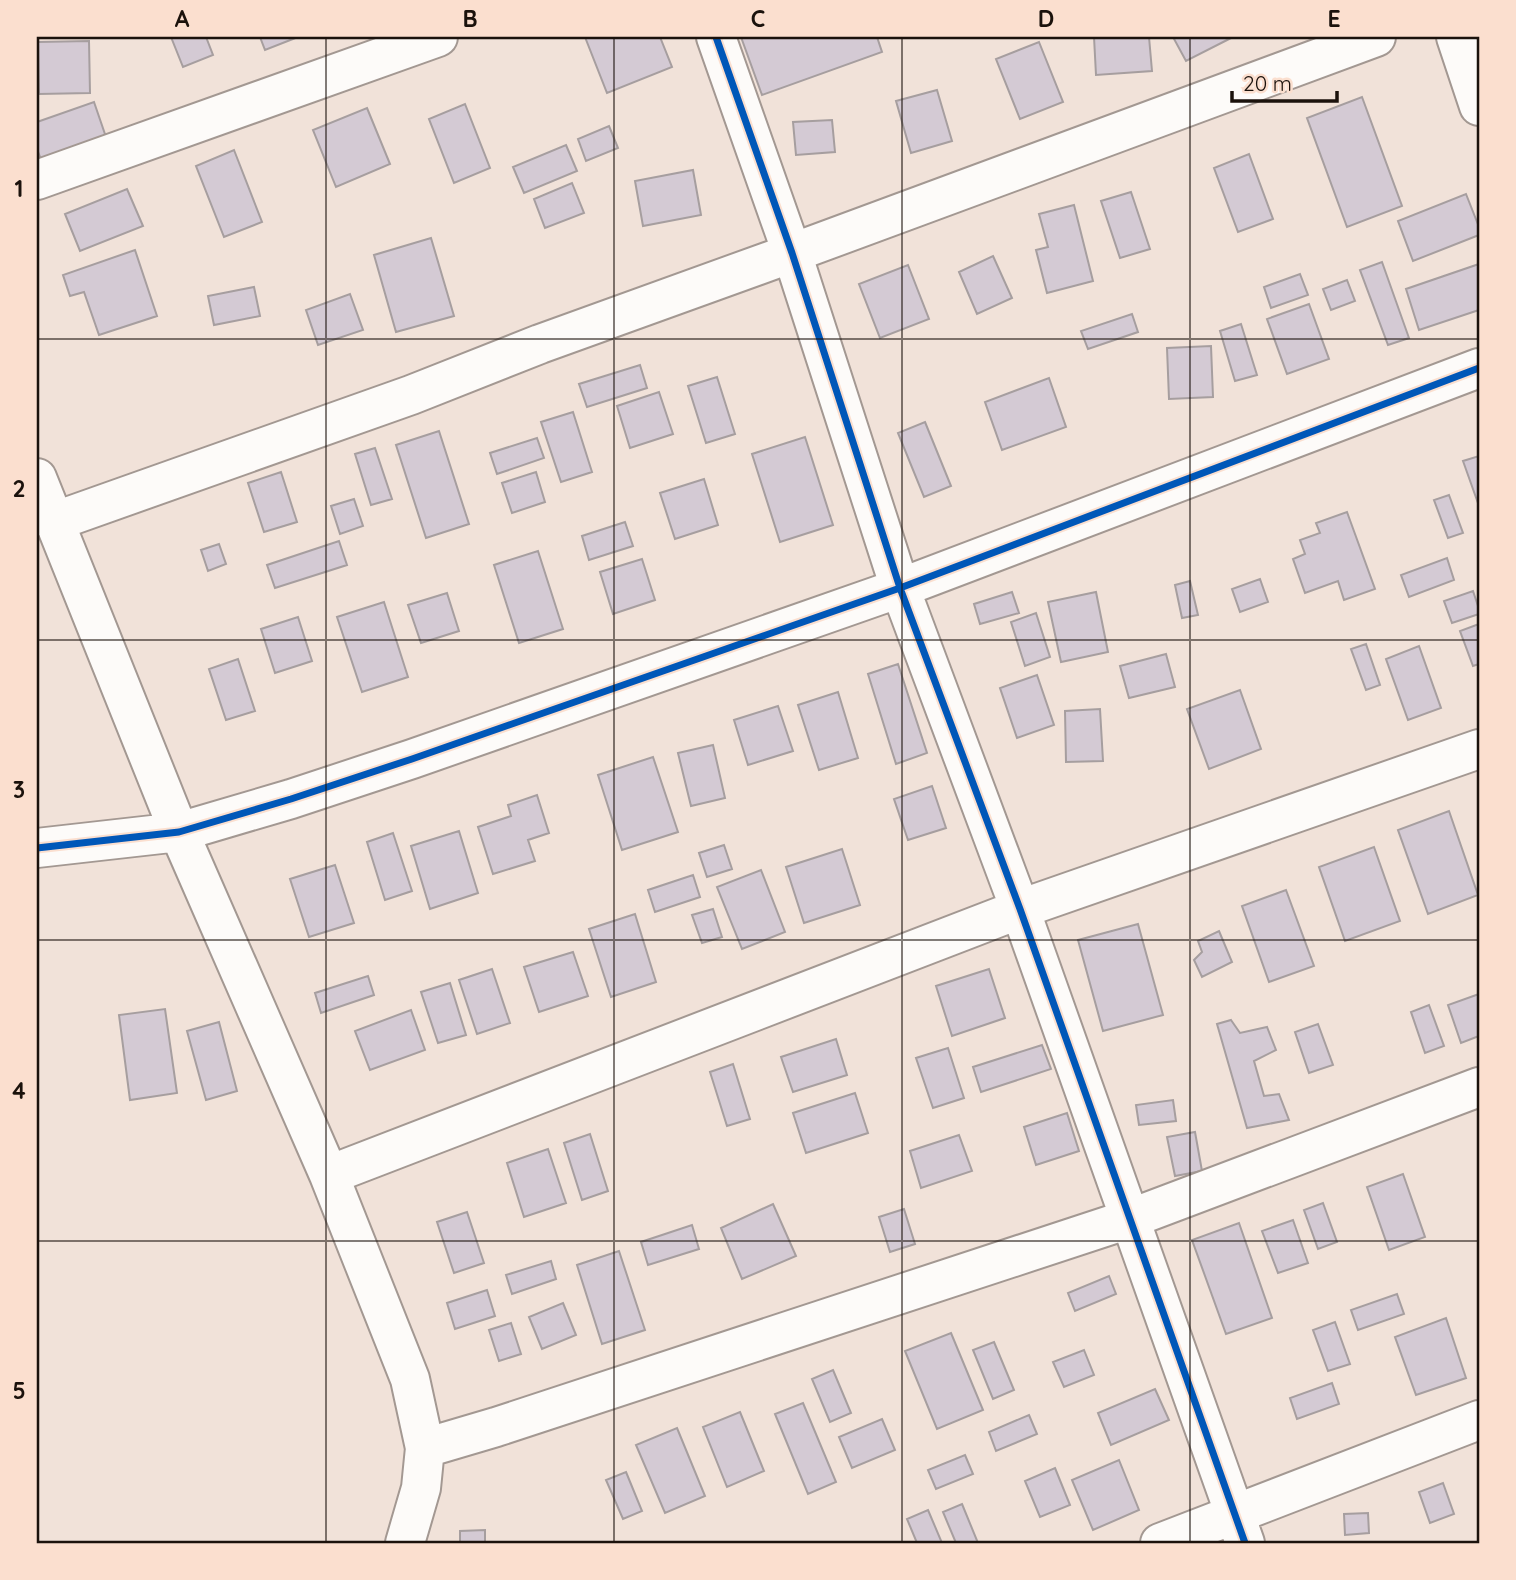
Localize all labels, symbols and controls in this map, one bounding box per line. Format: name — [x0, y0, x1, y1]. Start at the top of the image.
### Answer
text: A — [175, 4, 190, 33]
text: B — [462, 4, 478, 33]
text: C — [751, 4, 765, 33]
text: D — [1038, 4, 1054, 33]
text: E — [1327, 4, 1341, 33]
scale bar — [1232, 60, 1338, 104]
text: 20 m — [1243, 70, 1292, 96]
text: 1 — [15, 174, 23, 203]
text: 2 — [12, 474, 26, 503]
text: 3 — [13, 775, 25, 804]
text: 4 — [12, 1076, 26, 1105]
text: 5 — [12, 1376, 26, 1405]

